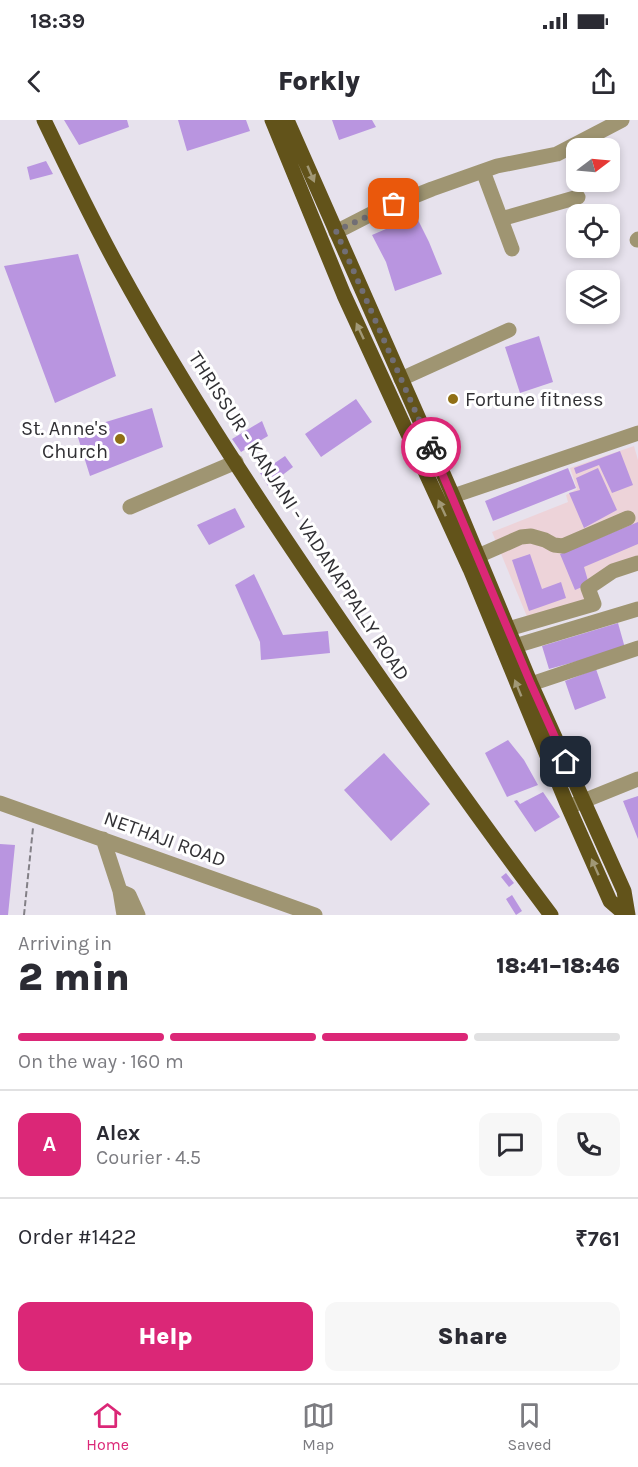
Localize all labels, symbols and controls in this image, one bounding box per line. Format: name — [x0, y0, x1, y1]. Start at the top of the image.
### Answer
text: 18:39 — [30, 8, 85, 34]
icon: back — [18, 65, 51, 98]
text: Forkly — [278, 65, 360, 97]
icon: share — [587, 65, 620, 98]
north arrow — [566, 138, 620, 192]
map controls — [566, 138, 620, 324]
one-way arrow — [306, 165, 315, 182]
pin — [368, 178, 419, 229]
icon: bag — [377, 187, 410, 220]
button: locate — [566, 204, 620, 258]
button: layers — [566, 270, 620, 324]
one-way arrow — [356, 323, 365, 340]
street label: THRISSUR - KANJANI - VADANAPPALLY ROAD — [184, 347, 414, 685]
place label: Fortune fitness — [465, 388, 604, 411]
marker: Fortune fitness — [446, 392, 460, 406]
place label: St. Anne's Church — [21, 417, 108, 463]
courier — [401, 417, 461, 477]
icon: bike — [415, 431, 448, 464]
marker: St. Anne's Church — [113, 432, 127, 446]
one-way arrow — [437, 500, 446, 517]
one-way arrow — [513, 678, 523, 696]
pin — [540, 736, 591, 787]
icon: home — [549, 745, 582, 778]
street label: NETHAJI ROAD — [101, 806, 229, 872]
one-way arrow — [590, 857, 600, 875]
text: Arriving in — [18, 932, 112, 955]
text: 18:41–18:46 — [496, 953, 620, 979]
text: 2 min — [18, 954, 130, 1000]
text: On the way · 160 m — [18, 1050, 184, 1073]
button: chat — [479, 1113, 542, 1176]
button: phone — [557, 1113, 620, 1176]
text: Alex — [96, 1120, 140, 1146]
text: A — [43, 1131, 56, 1157]
text: Courier · 4.5 — [96, 1146, 201, 1169]
text: Order #1422 — [18, 1224, 136, 1250]
text: ₹761 — [575, 1226, 620, 1252]
button: Help — [18, 1302, 313, 1371]
button: Share — [325, 1302, 620, 1371]
tab: Home — [86, 1399, 129, 1454]
tab: Map — [302, 1399, 335, 1454]
tab: Saved — [507, 1399, 552, 1454]

